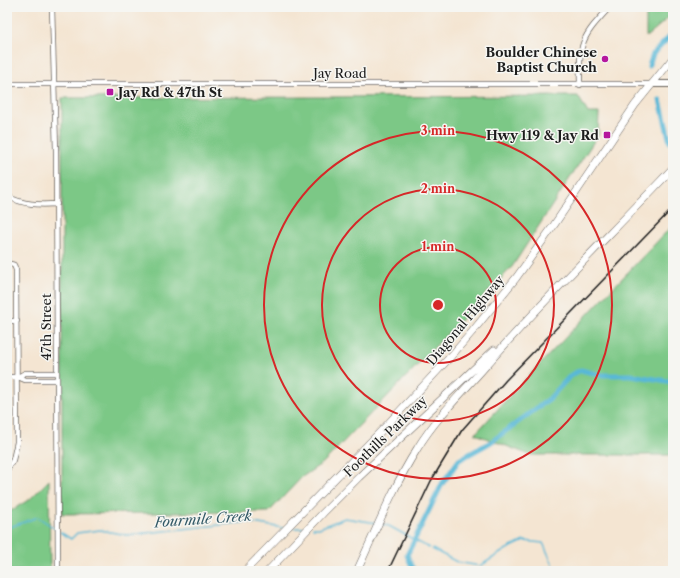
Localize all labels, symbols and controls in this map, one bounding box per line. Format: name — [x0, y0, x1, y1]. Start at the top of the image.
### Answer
place label: Boulder Chinese Baptist Church — [485, 44, 597, 75]
marker: Boulder Chinese Baptist Church — [600, 54, 610, 64]
street label: Jay Road — [311, 65, 367, 81]
place label: Jay Rd & 47th St — [116, 84, 223, 100]
marker: Jay Rd & 47th St — [105, 87, 115, 97]
text: 3 min — [421, 123, 456, 138]
place label: Hwy 119 & Jay Rd — [486, 127, 599, 143]
marker: Hwy 119 & Jay Rd — [602, 130, 612, 140]
text: 2 min — [421, 181, 456, 196]
text: 1 min — [422, 239, 455, 254]
street label: Diagonal Highway — [423, 271, 508, 368]
street label: 47th Street — [38, 293, 54, 360]
centre of rings — [431, 298, 445, 312]
street label: Foothills Parkway — [340, 392, 430, 480]
water label: Fourmile Creek — [153, 507, 253, 531]

